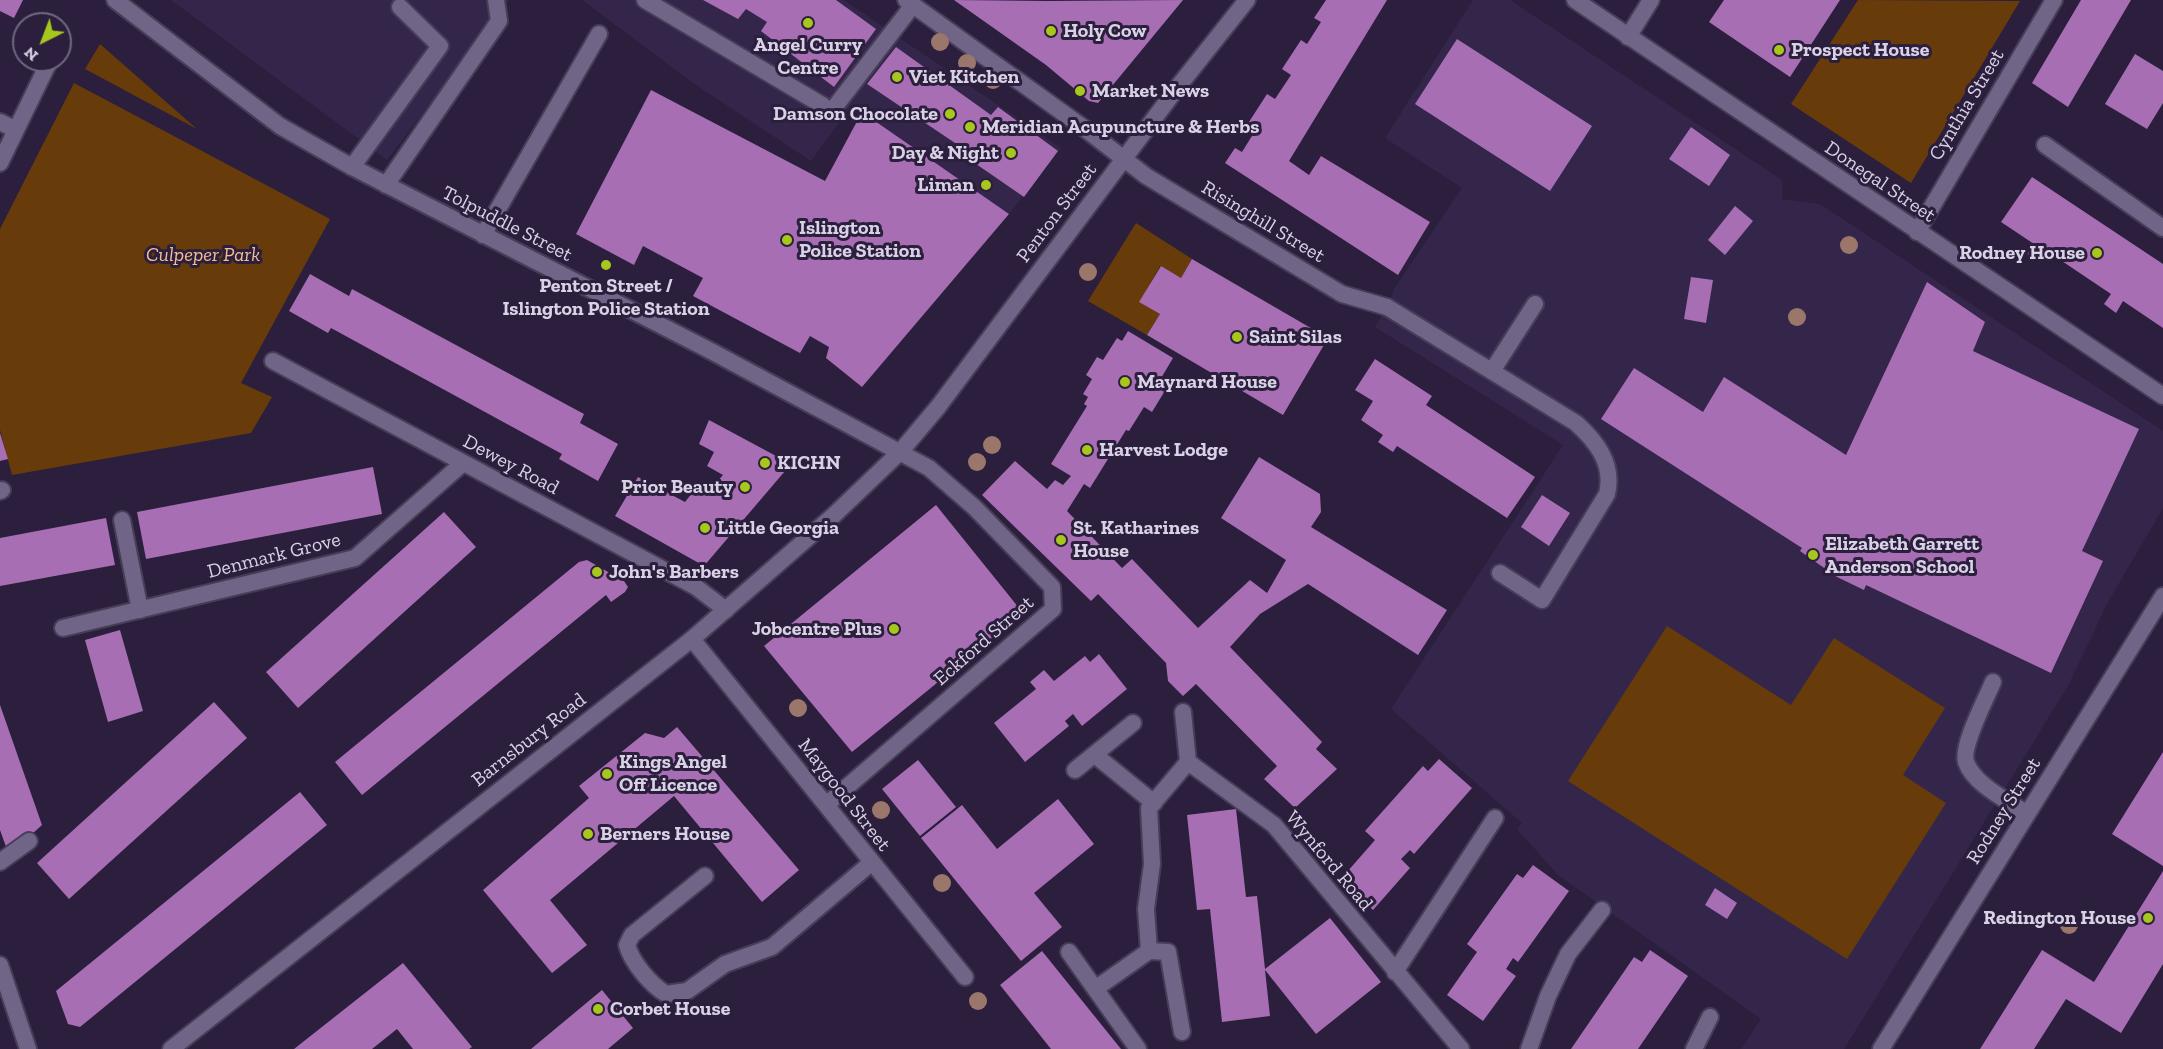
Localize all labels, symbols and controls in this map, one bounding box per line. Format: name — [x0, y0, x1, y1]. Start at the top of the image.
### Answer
north arrow — [12, 12, 72, 72]
marker: Angel Curry Centre — [801, 16, 815, 30]
place label: Holy Cow — [1063, 19, 1146, 43]
marker: Holy Cow — [1044, 24, 1058, 38]
place label: Angel Curry Centre — [754, 33, 862, 80]
place label: Prospect House — [1791, 38, 1929, 62]
text: N — [20, 43, 42, 65]
marker: Prospect House — [1772, 43, 1786, 57]
street label: Cynthia Street — [1924, 45, 2010, 165]
place label: Viet Kitchen — [909, 65, 1019, 89]
marker: Viet Kitchen — [890, 70, 904, 84]
place label: Market News — [1092, 79, 1209, 103]
marker: Market News — [1073, 84, 1087, 98]
place label: Damson Chocolate — [773, 102, 938, 126]
marker: Damson Chocolate — [943, 107, 957, 121]
place label: Meridian Acupuncture & Herbs — [982, 115, 1259, 139]
marker: Meridian Acupuncture & Herbs — [963, 120, 977, 134]
street label: Donegal Street — [1820, 136, 1940, 228]
place label: Day & Night — [891, 141, 999, 165]
marker: Day & Night — [1004, 146, 1018, 160]
street label: Penton Street — [1012, 159, 1102, 267]
place label: Liman — [917, 173, 974, 197]
street label: Risinghill Street — [1197, 176, 1329, 268]
marker: Liman — [979, 178, 993, 192]
street label: Tolpuddle Street — [438, 181, 576, 267]
place label: Islington Police Station — [799, 216, 921, 263]
marker: Islington Police Station — [780, 233, 794, 247]
place label: Rodney House — [1959, 241, 2085, 265]
park label: Culpeper Park — [146, 243, 260, 267]
marker: Rodney House — [2090, 246, 2104, 260]
marker: Penton Street / Islington Police Station — [599, 258, 613, 272]
place label: Penton Street / Islington Police Station — [502, 274, 710, 321]
place label: Saint Silas — [1249, 325, 1342, 349]
marker: Saint Silas — [1230, 330, 1244, 344]
place label: Maynard House — [1137, 370, 1277, 394]
marker: Maynard House — [1118, 375, 1132, 389]
street label: Dewey Road — [459, 430, 563, 500]
place label: Harvest Lodge — [1099, 438, 1228, 462]
marker: Harvest Lodge — [1080, 443, 1094, 457]
place label: KICHN — [777, 451, 841, 475]
marker: KICHN — [758, 456, 772, 470]
place label: Prior Beauty — [621, 475, 733, 499]
marker: Prior Beauty — [738, 480, 752, 494]
place label: Little Georgia — [717, 516, 839, 540]
place label: St. Katharines House — [1073, 516, 1199, 563]
marker: Little Georgia — [698, 521, 712, 535]
street label: Denmark Grove — [205, 528, 343, 584]
place label: Elizabeth Garrett Anderson School — [1825, 532, 1979, 579]
marker: St. Katharines House — [1054, 533, 1068, 547]
marker: Elizabeth Garrett Anderson School — [1806, 548, 1820, 562]
place label: John's Barbers — [609, 560, 739, 584]
marker: John's Barbers — [590, 565, 604, 579]
street label: Eckford Street — [929, 591, 1039, 691]
place label: Jobcentre Plus — [752, 617, 882, 641]
marker: Jobcentre Plus — [887, 622, 901, 636]
street label: Barnsbury Road — [467, 688, 591, 792]
street label: Maygood Street — [793, 734, 895, 856]
place label: Kings Angel Off Licence — [619, 750, 727, 797]
street label: Rodney Street — [1962, 753, 2046, 869]
marker: Kings Angel Off Licence — [600, 767, 614, 781]
street label: Wynford Road — [1280, 806, 1378, 916]
place label: Berners House — [600, 822, 730, 846]
marker: Berners House — [581, 827, 595, 841]
place label: Redington House — [1983, 906, 2136, 930]
marker: Redington House — [2141, 911, 2155, 925]
place label: Corbet House — [610, 997, 730, 1021]
marker: Corbet House — [591, 1002, 605, 1016]

